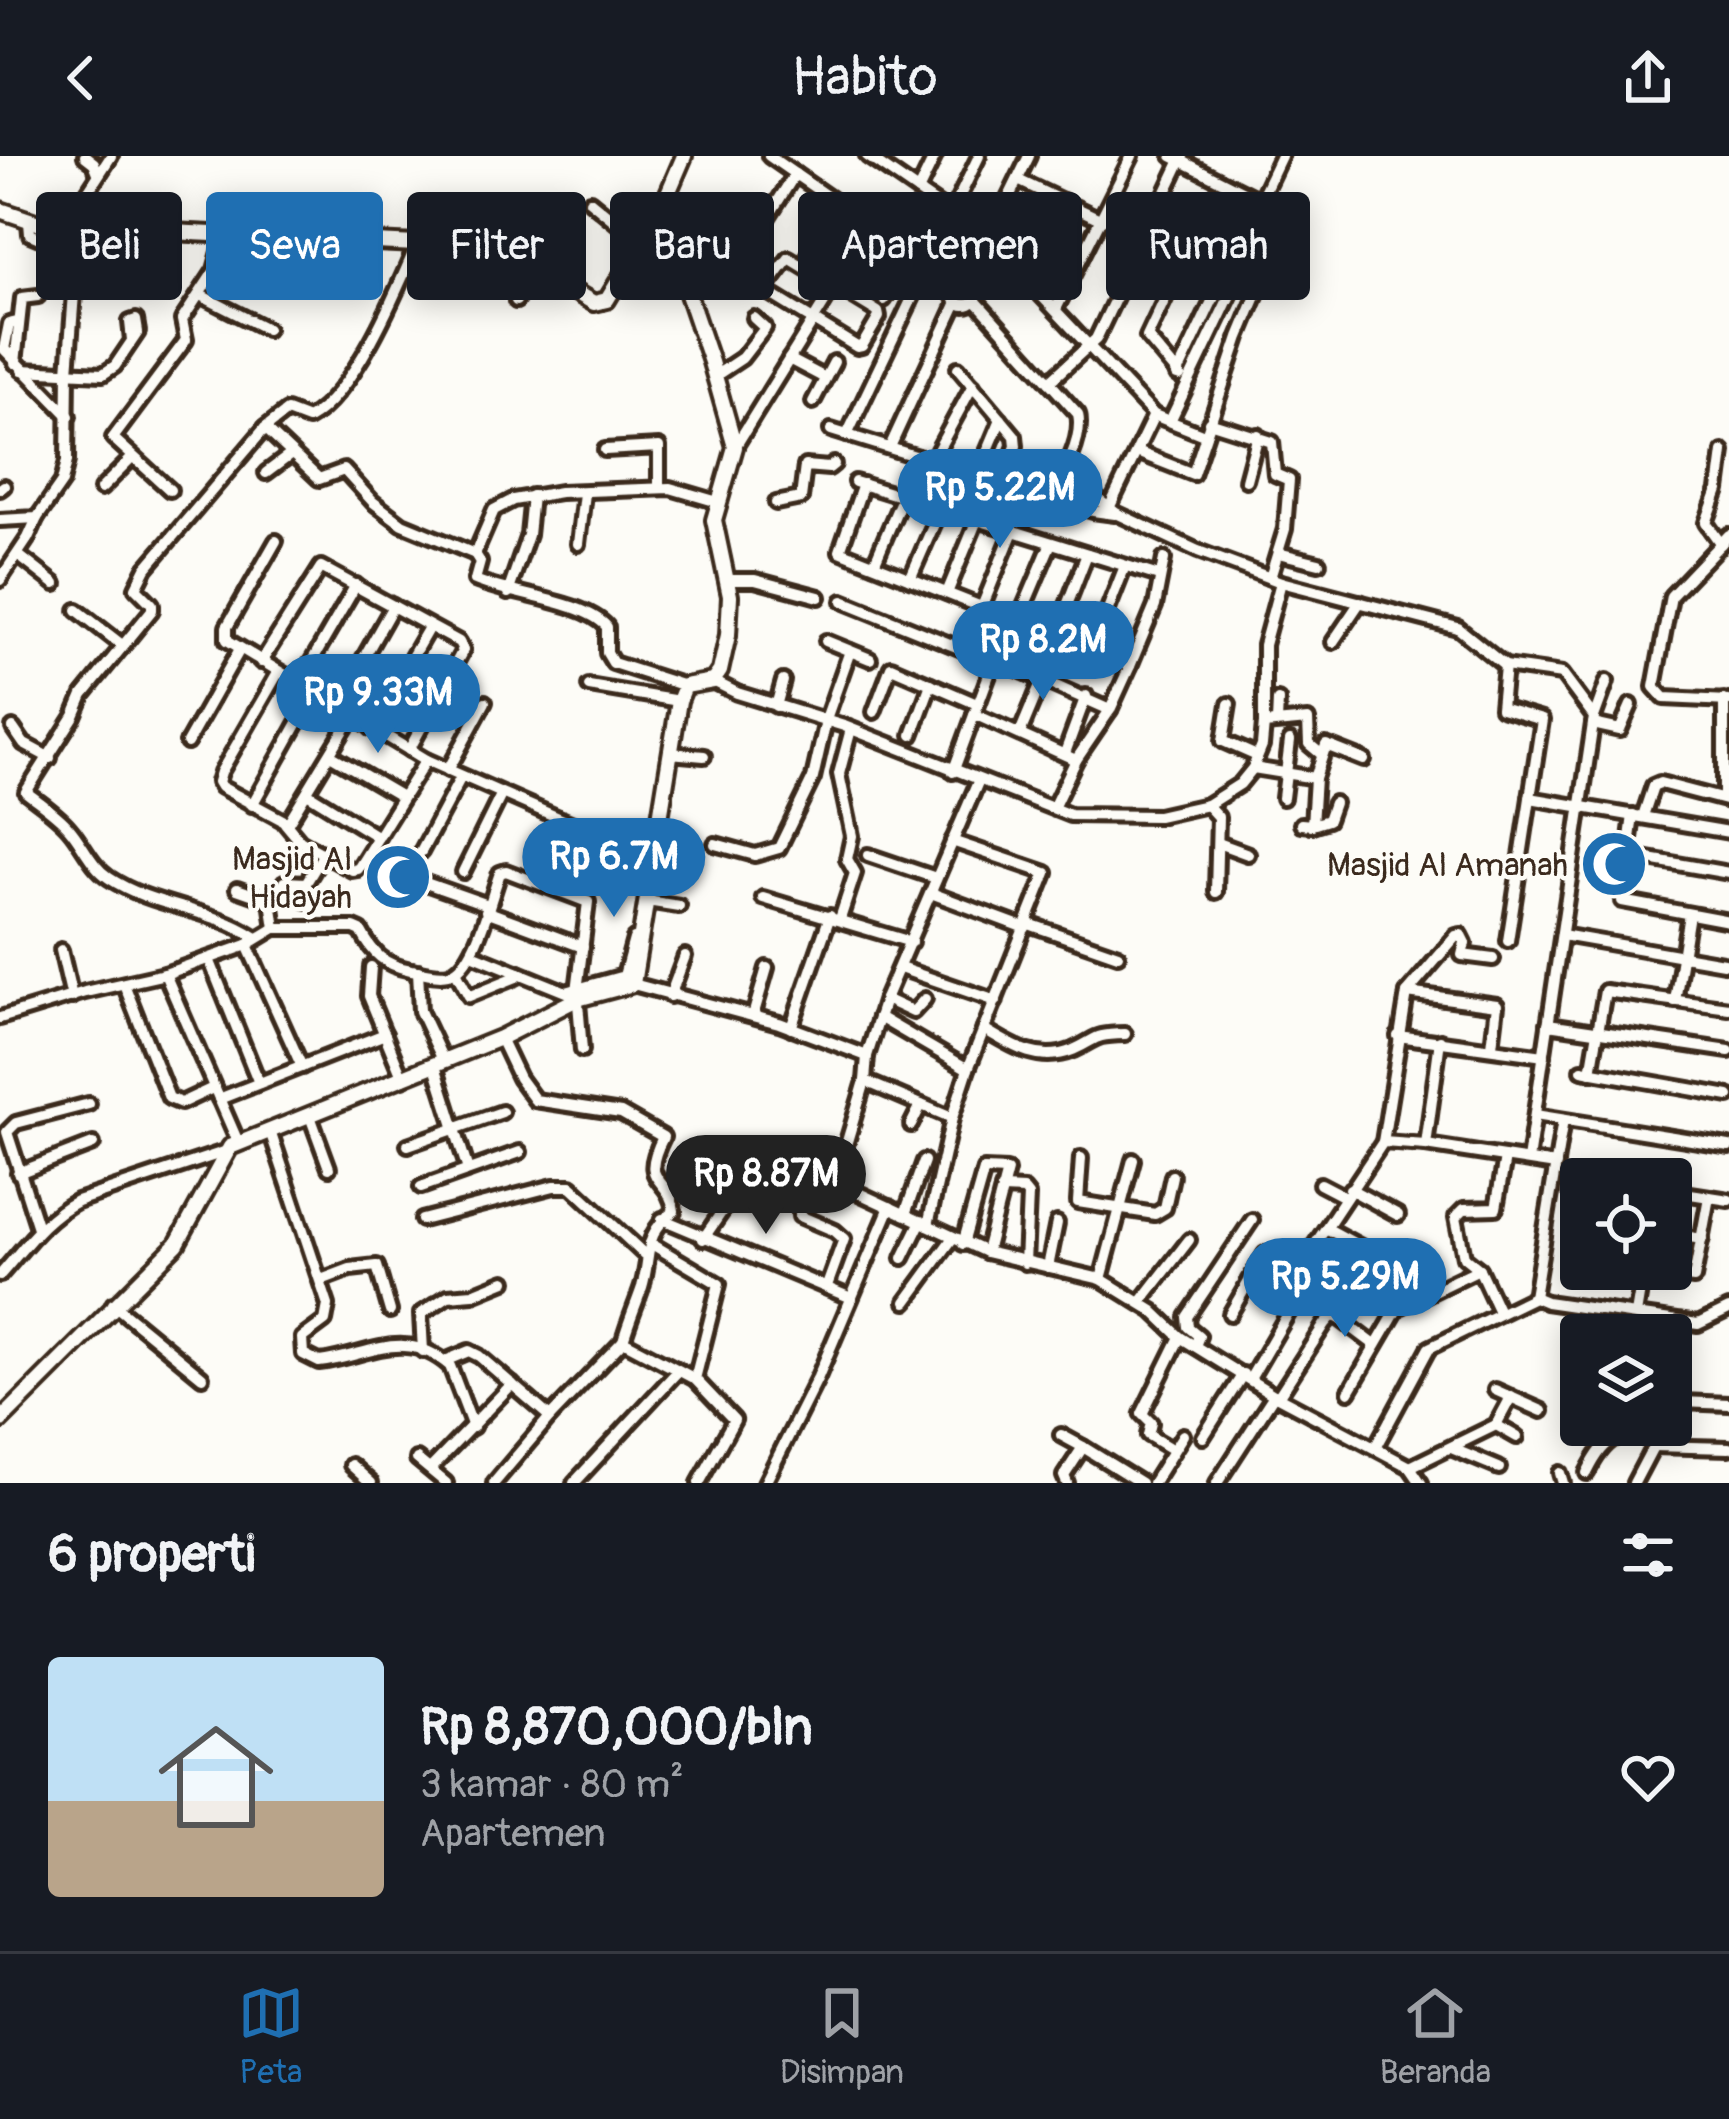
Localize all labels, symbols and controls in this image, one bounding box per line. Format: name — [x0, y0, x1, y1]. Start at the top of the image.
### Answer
text: Habito — [791, 44, 938, 112]
icon: back — [48, 45, 114, 111]
icon: share — [1615, 45, 1681, 111]
chip: Beli — [36, 192, 182, 300]
chip: Sewa — [206, 192, 383, 300]
chip: Filter — [407, 192, 586, 300]
chip: Baru — [610, 192, 774, 300]
chip: Apartemen — [798, 192, 1082, 300]
chip: Rumah — [1106, 192, 1310, 300]
pin: Rp 5.22M — [876, 449, 1124, 551]
text: Rp 5.22M — [925, 463, 1075, 512]
pin: Rp 8.2M — [932, 601, 1154, 703]
text: Rp 8.2M — [979, 615, 1107, 664]
pin: Rp 9.33M — [254, 654, 502, 756]
text: Rp 9.33M — [303, 668, 453, 717]
pin: Rp 6.7M — [503, 818, 725, 920]
mosque icon: Masjid Al Amanah — [1579, 829, 1649, 899]
text: Rp 6.7M — [549, 832, 679, 881]
place label: Masjid Al Hidayah — [232, 839, 352, 918]
mosque icon: Masjid Al Hidayah — [363, 842, 433, 912]
place label: Masjid Al Amanah — [1327, 845, 1568, 886]
pin: Rp 8.87M — [642, 1135, 890, 1237]
text: Rp 8.87M — [693, 1149, 839, 1198]
map controls — [1560, 1158, 1692, 1446]
button: locate — [1560, 1158, 1692, 1290]
pin: Rp 5.29M — [1221, 1238, 1469, 1340]
text: Rp 5.29M — [1270, 1252, 1420, 1301]
button: layers — [1560, 1314, 1692, 1446]
icon: filters — [1615, 1522, 1681, 1588]
text: 6 properti — [48, 1523, 255, 1587]
text: Rp 8,870,000/bln — [420, 1696, 813, 1760]
icon: home — [144, 1705, 288, 1849]
icon: heart — [1615, 1744, 1681, 1810]
text: 3 kamar · 80 m² — [420, 1760, 684, 1809]
text: Apartemen — [420, 1809, 605, 1858]
tab: Peta — [238, 1980, 304, 2093]
tab: Disimpan — [780, 1980, 904, 2093]
tab: Beranda — [1380, 1980, 1491, 2093]

